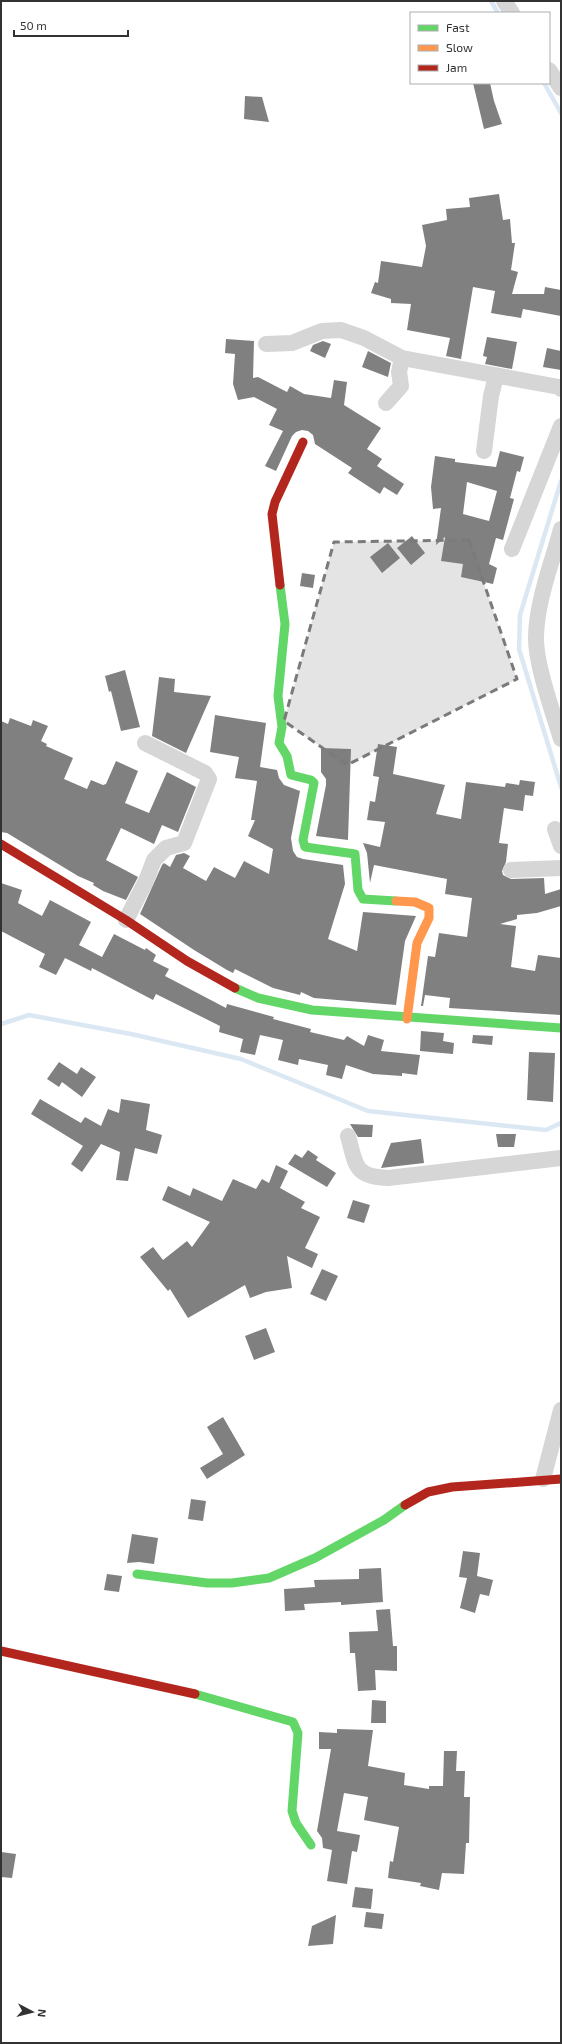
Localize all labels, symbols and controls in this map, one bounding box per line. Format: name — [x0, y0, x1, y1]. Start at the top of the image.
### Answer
scale bar — [14, 12, 128, 38]
legend — [410, 12, 550, 84]
text: 50 m — [20, 18, 47, 32]
text: Fast — [446, 20, 470, 34]
text: Slow — [446, 40, 473, 54]
text: Jam — [446, 60, 467, 74]
north arrow — [12, 1992, 52, 2032]
text: N — [35, 2009, 49, 2018]

